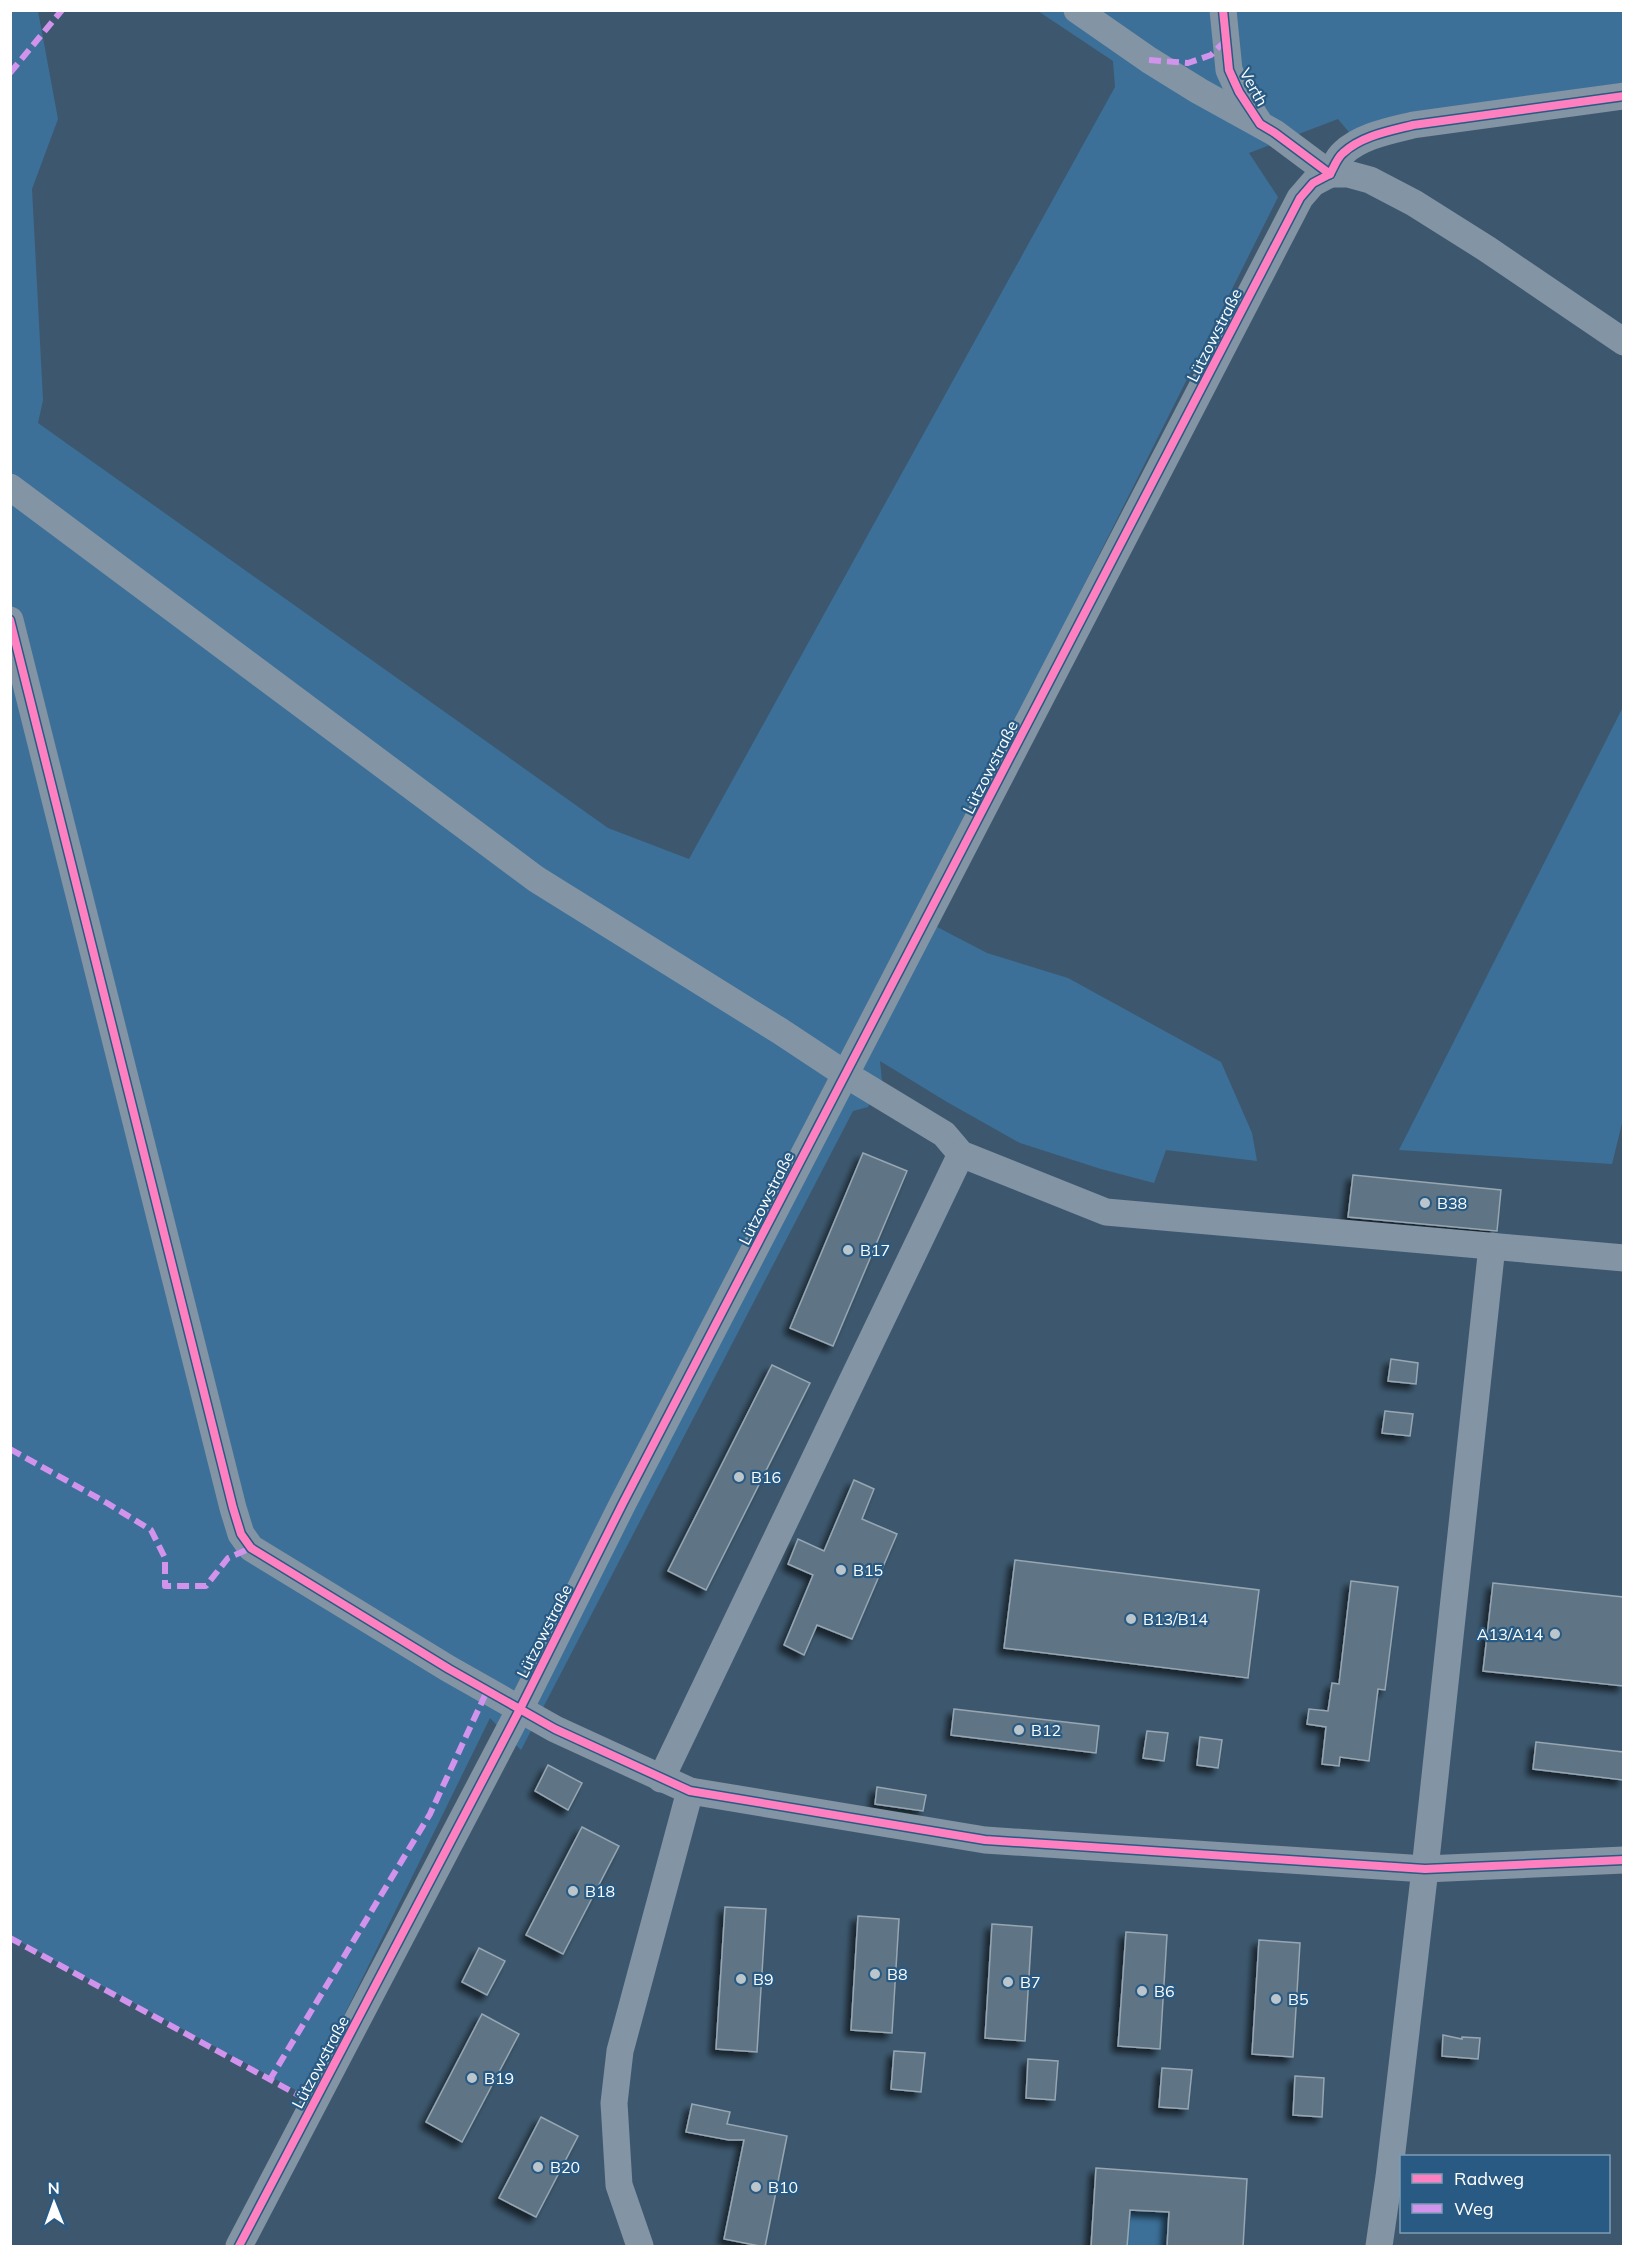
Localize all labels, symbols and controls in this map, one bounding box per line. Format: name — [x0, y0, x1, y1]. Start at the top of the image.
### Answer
street label: Verth — [1236, 65, 1272, 109]
street label: Lützowstraße — [1182, 285, 1246, 385]
street label: Lützowstraße — [958, 717, 1022, 817]
street label: Lützowstraße — [734, 1148, 798, 1248]
place label: B38 — [1437, 1193, 1467, 1213]
marker: B38 — [1418, 1196, 1432, 1210]
place label: B17 — [860, 1240, 890, 1260]
marker: B17 — [841, 1243, 855, 1257]
place label: B16 — [751, 1467, 781, 1487]
marker: B16 — [732, 1470, 746, 1484]
place label: B15 — [853, 1560, 883, 1580]
marker: B15 — [834, 1563, 848, 1577]
street label: Lützowstraße — [512, 1581, 576, 1681]
place label: B13/B14 — [1143, 1609, 1208, 1629]
marker: B13/B14 — [1124, 1612, 1138, 1626]
place label: A13/A14 — [1477, 1624, 1543, 1644]
marker: A13/A14 — [1548, 1627, 1562, 1641]
place label: B12 — [1031, 1720, 1061, 1740]
marker: B12 — [1012, 1723, 1026, 1737]
place label: B18 — [585, 1881, 615, 1901]
marker: B18 — [566, 1884, 580, 1898]
place label: B8 — [887, 1964, 907, 1984]
marker: B8 — [868, 1967, 882, 1981]
place label: B9 — [753, 1969, 773, 1989]
marker: B9 — [734, 1972, 748, 1986]
place label: B7 — [1020, 1972, 1040, 1992]
marker: B7 — [1001, 1975, 1015, 1989]
place label: B6 — [1154, 1981, 1174, 2001]
marker: B6 — [1135, 1984, 1149, 1998]
place label: B5 — [1288, 1989, 1308, 2009]
marker: B5 — [1269, 1992, 1283, 2006]
street label: Lützowstraße — [287, 2012, 353, 2112]
place label: B19 — [484, 2068, 514, 2088]
marker: B19 — [465, 2071, 479, 2085]
legend — [1400, 2155, 1610, 2233]
place label: B20 — [550, 2157, 580, 2177]
marker: B20 — [531, 2160, 545, 2174]
text: Radweg — [1454, 2167, 1524, 2190]
north arrow — [24, 2173, 84, 2233]
place label: B10 — [768, 2177, 798, 2197]
text: N — [48, 2178, 60, 2198]
marker: B10 — [749, 2180, 763, 2194]
text: Weg — [1454, 2197, 1494, 2220]

